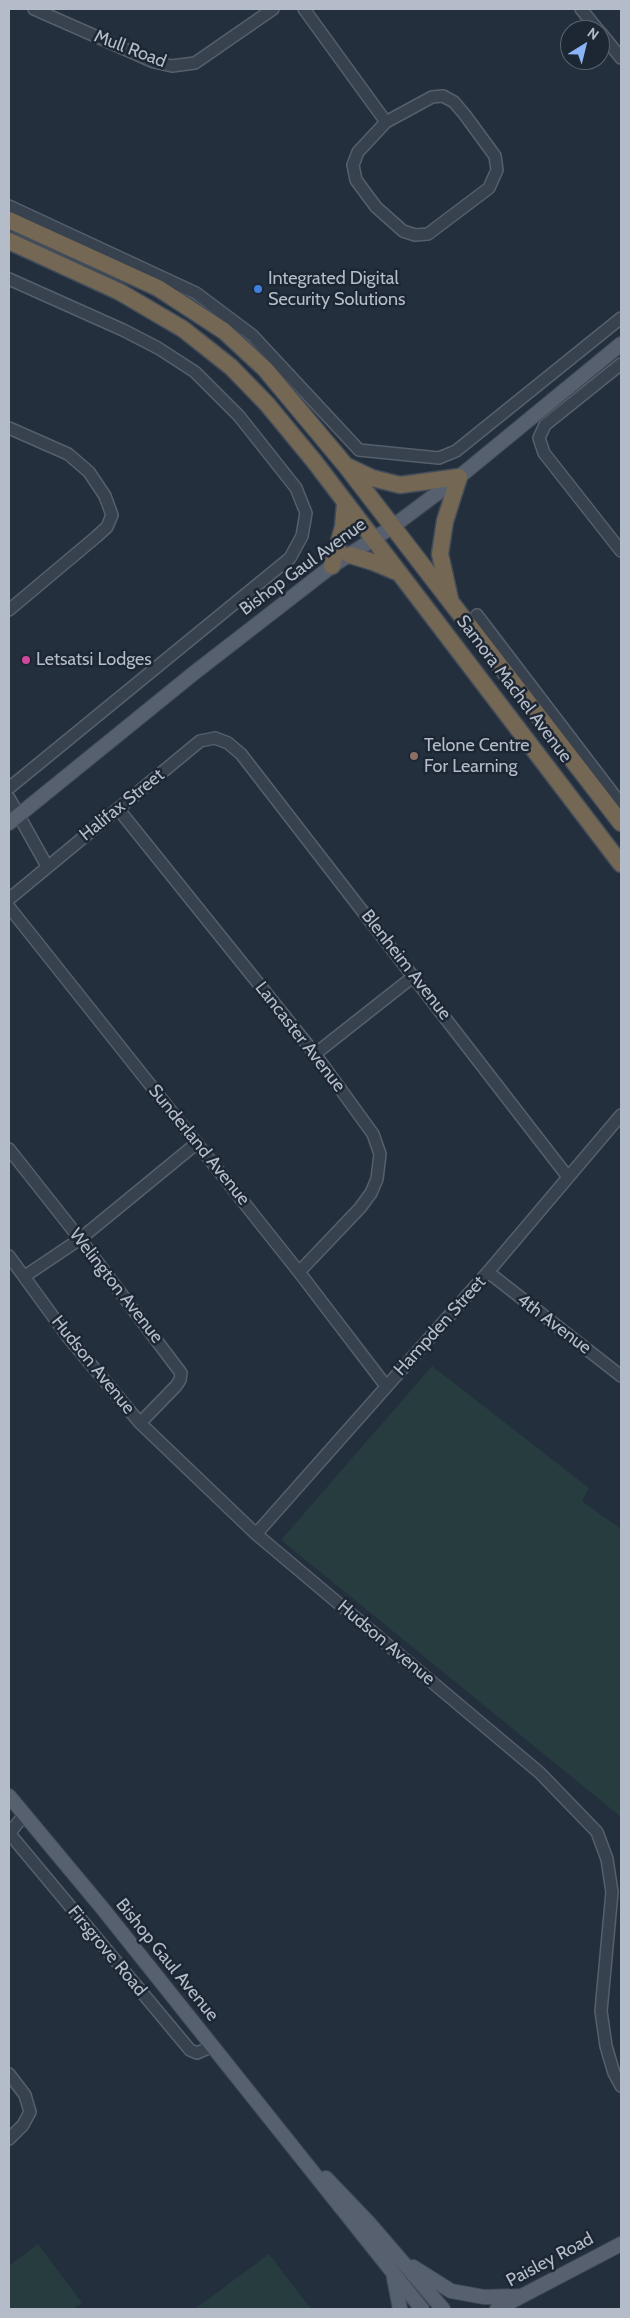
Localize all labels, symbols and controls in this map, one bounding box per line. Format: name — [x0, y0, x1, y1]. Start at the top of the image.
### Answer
north arrow — [560, 20, 610, 70]
text: N — [584, 23, 603, 44]
street label: Mull Road — [91, 25, 169, 73]
place label: Integrated Digital Security Solutions — [268, 268, 405, 310]
marker: Integrated Digital Security Solutions — [252, 283, 264, 295]
street label: Bishop Gaul Avenue — [235, 514, 371, 620]
street label: Samora Machel Avenue — [452, 611, 576, 767]
place label: Letsatsi Lodges — [36, 649, 152, 671]
marker: Letsatsi Lodges — [20, 654, 32, 666]
place label: Telone Centre For Learning — [424, 735, 529, 778]
marker: Telone Centre For Learning — [408, 750, 420, 762]
street label: Halifax Street — [75, 764, 169, 846]
street label: Blenheim Avenue — [356, 906, 456, 1024]
street label: Lancaster Avenue — [250, 978, 350, 1096]
street label: Sunderland Avenue — [144, 1080, 254, 1210]
street label: Welington Avenue — [64, 1224, 168, 1348]
street label: Hampden Street — [390, 1272, 490, 1380]
street label: 4th Avenue — [513, 1289, 595, 1359]
street label: Hudson Avenue — [47, 1311, 139, 1419]
street label: Hudson Avenue — [333, 1596, 439, 1690]
street label: Bishop Gaul Avenue — [111, 1894, 223, 2026]
street label: Firsgrove Road — [63, 1901, 151, 2001]
street label: Paisley Road — [503, 2228, 597, 2292]

